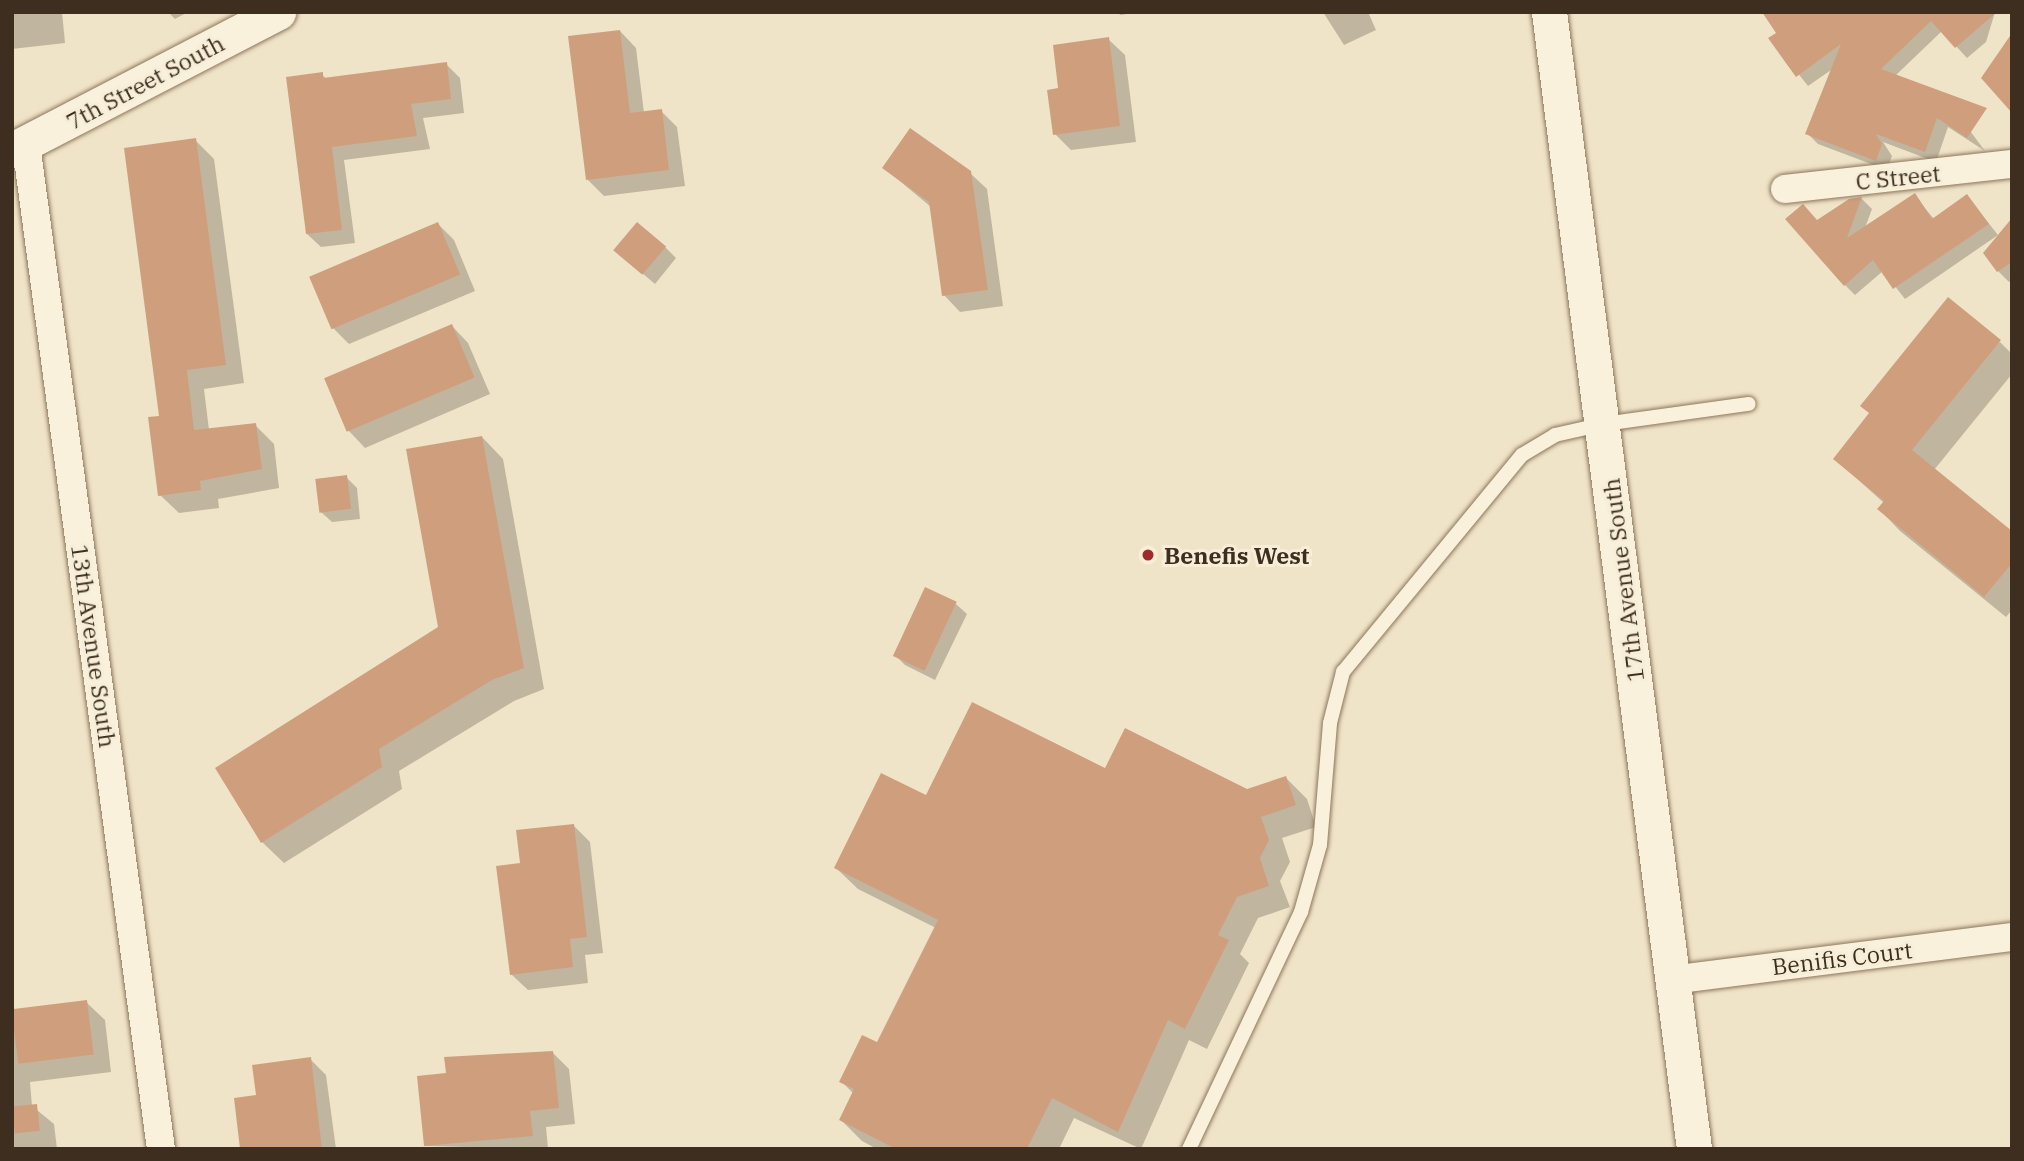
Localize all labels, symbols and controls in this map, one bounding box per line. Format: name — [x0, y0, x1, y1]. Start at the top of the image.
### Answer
street label: 7th Street South — [61, 29, 229, 135]
street label: C Street — [1854, 159, 1942, 195]
street label: 17th Avenue South — [1597, 477, 1649, 683]
place label: Benefis West — [1164, 541, 1309, 569]
street label: 13th Avenue South — [66, 543, 122, 749]
marker: Benefis West — [1138, 545, 1158, 565]
street label: Benifis Court — [1770, 936, 1914, 980]

